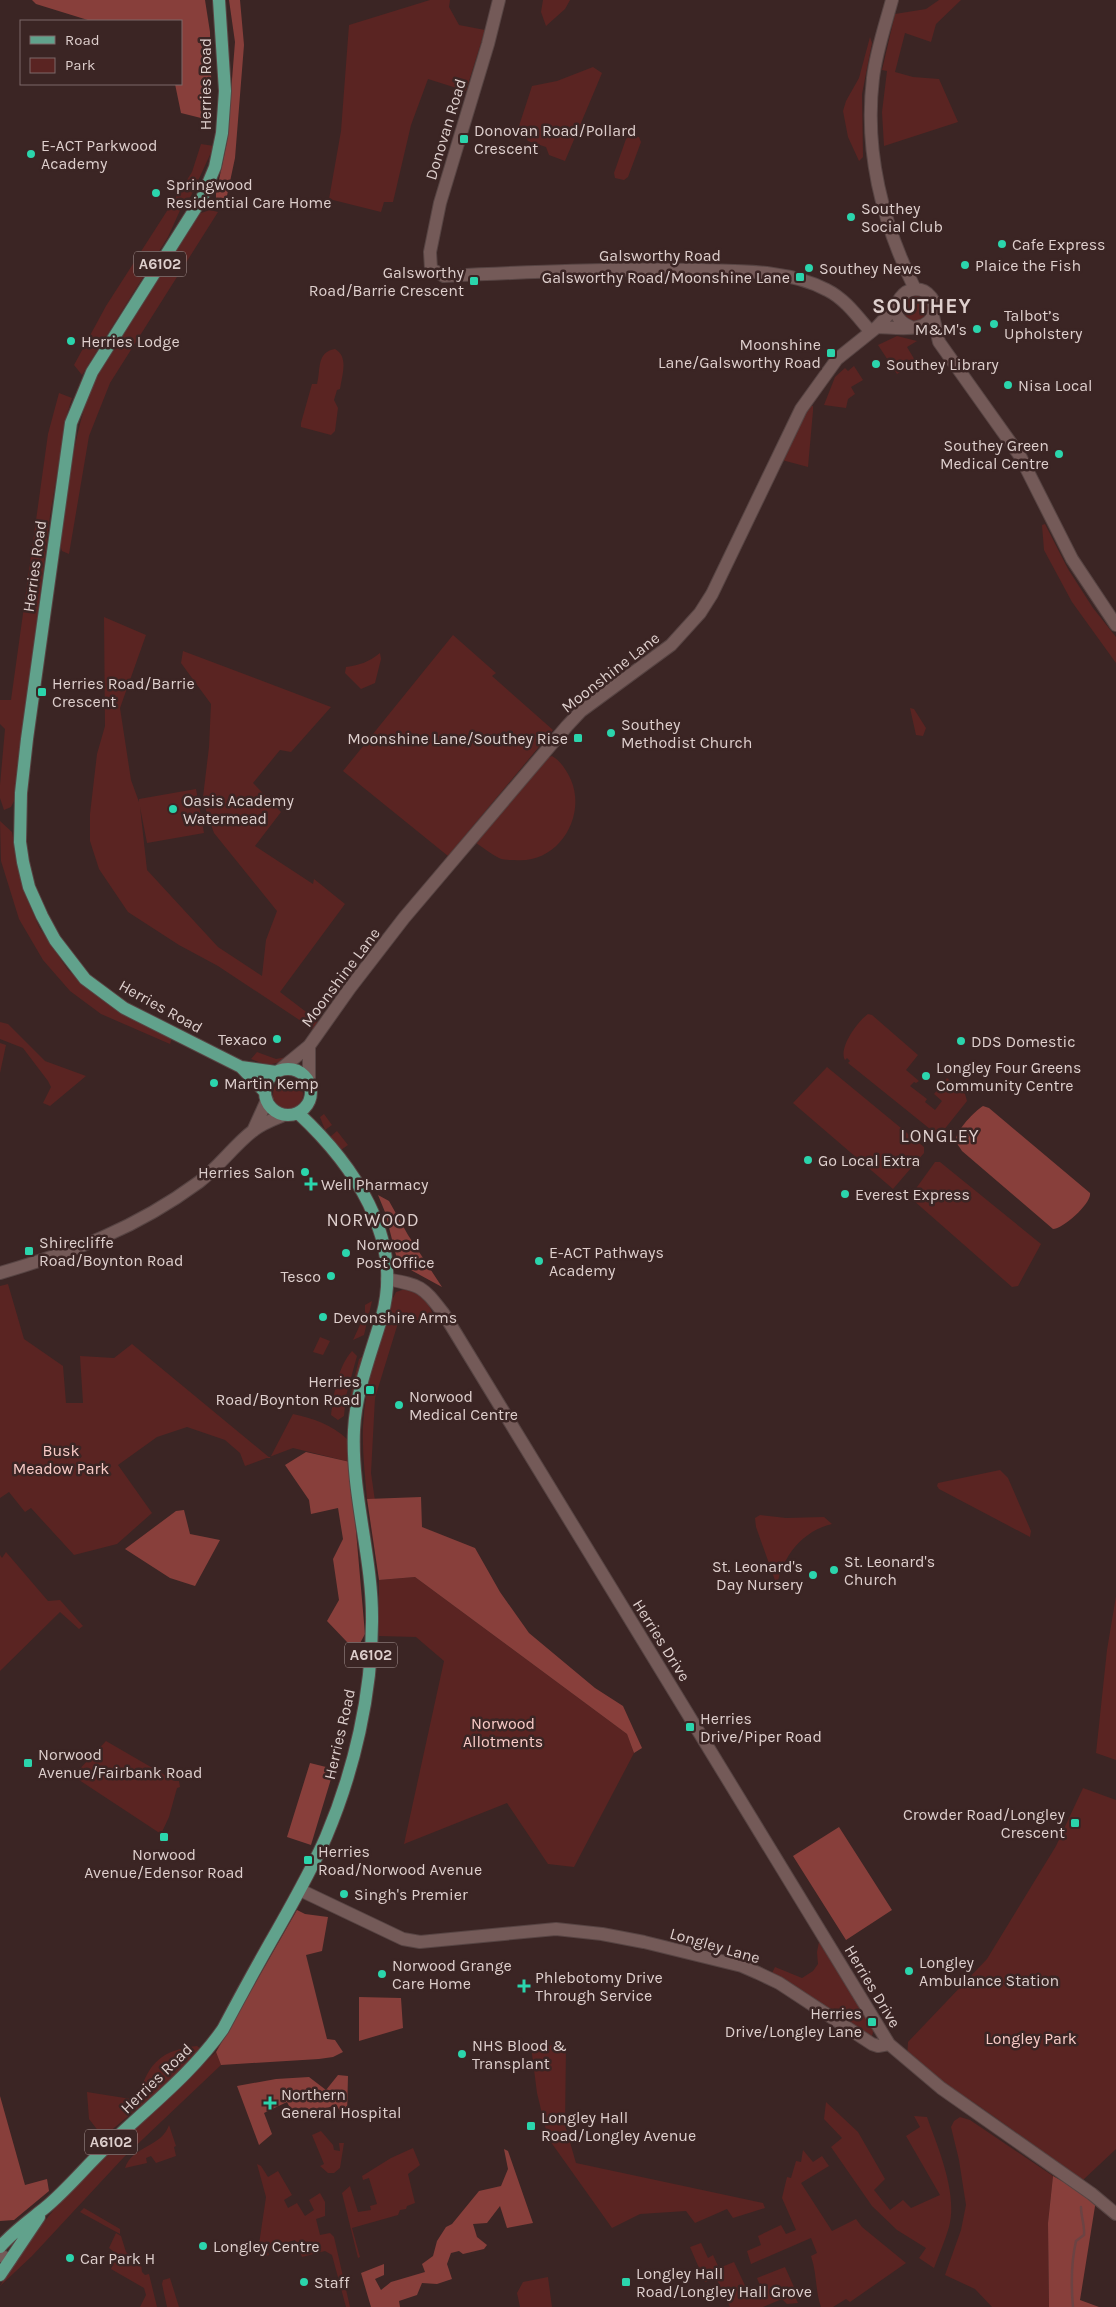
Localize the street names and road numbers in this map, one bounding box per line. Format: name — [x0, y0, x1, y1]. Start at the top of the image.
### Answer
street label: Herries Road — [196, 38, 215, 130]
street label: Donovan Road — [421, 76, 470, 182]
street label: Galsworthy Road — [599, 246, 721, 265]
road number: A6102 — [134, 252, 186, 276]
street label: Herries Road — [19, 519, 50, 613]
street label: Moonshine Lane — [557, 628, 663, 717]
street label: Moonshine Lane — [297, 924, 384, 1031]
street label: Herries Road — [116, 976, 206, 1037]
street label: Herries Drive — [629, 1596, 694, 1685]
road number: A6102 — [345, 1642, 397, 1668]
street label: Herries Road — [320, 1687, 359, 1781]
street label: Longley Lane — [668, 1924, 762, 1967]
street label: Herries Drive — [840, 1941, 905, 2031]
street label: Herries Road — [116, 2039, 196, 2117]
road number: A6102 — [85, 2130, 137, 2154]

